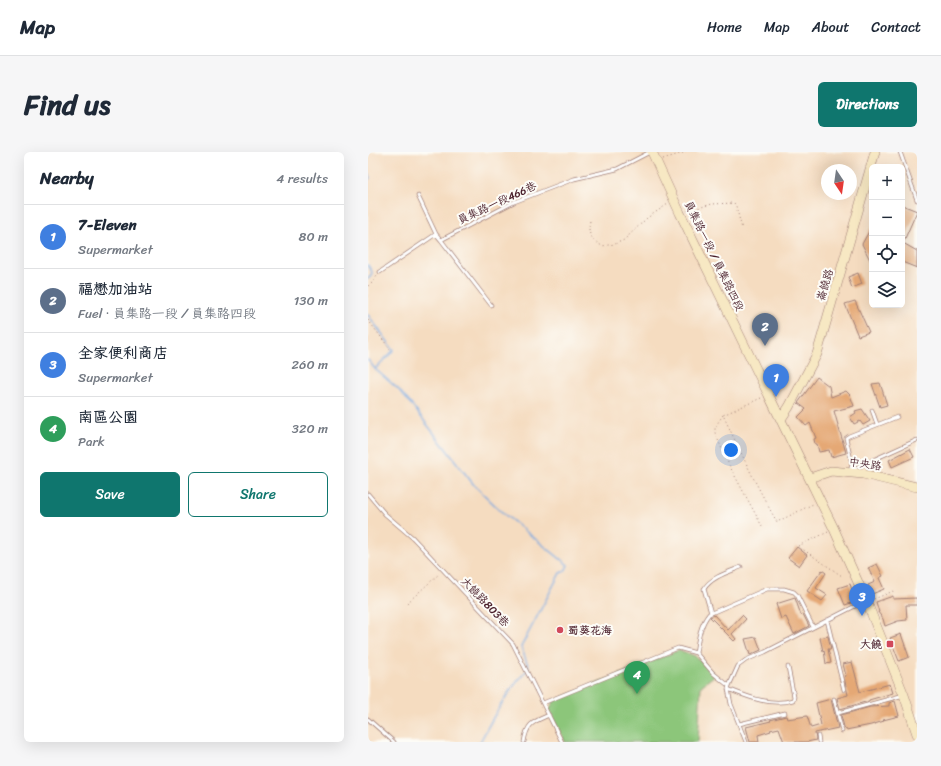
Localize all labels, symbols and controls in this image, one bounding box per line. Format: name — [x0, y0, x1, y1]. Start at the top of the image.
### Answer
text: Map — [20, 11, 55, 44]
text: Home — [707, 15, 742, 40]
text: Map — [764, 15, 790, 40]
text: About — [812, 15, 849, 40]
text: Contact — [871, 15, 921, 40]
text: Find us — [24, 80, 111, 129]
button: Directions — [818, 82, 917, 127]
text: Nearby — [40, 163, 94, 193]
north arrow — [821, 164, 857, 200]
map controls — [869, 164, 905, 308]
button: + — [869, 164, 905, 200]
text: 4 results — [276, 167, 328, 190]
street label: 員集路一段466巷 — [454, 176, 540, 230]
street label: 員集路一段 / 員集路四段 — [679, 197, 749, 315]
button: − — [869, 200, 905, 236]
text: 7-Eleven — [78, 212, 137, 238]
text: 1 — [50, 225, 56, 248]
text: 80 m — [299, 225, 328, 248]
button: locate — [869, 236, 905, 272]
text: Supermarket — [78, 238, 153, 261]
street label: 崙饒路 — [811, 267, 839, 303]
button: layers — [869, 272, 905, 308]
text: 福懋加油站 — [78, 276, 153, 302]
text: 2 — [49, 289, 57, 312]
text: 130 m — [294, 289, 328, 312]
text: Fuel · 員集路一段 / 員集路四段 — [78, 302, 256, 325]
pin: 2 — [752, 313, 778, 346]
text: 全家便利商店 — [78, 340, 168, 366]
text: 3 — [49, 353, 57, 376]
text: 260 m — [292, 353, 328, 376]
pin: 1 — [763, 364, 789, 397]
text: Supermarket — [78, 366, 153, 389]
text: 南區公園 — [78, 404, 138, 430]
text: 4 — [49, 417, 57, 440]
text: 320 m — [292, 417, 328, 440]
text: Park — [78, 430, 105, 453]
your location — [721, 440, 741, 460]
street label: 中央路 — [847, 452, 883, 476]
button: Save — [40, 472, 180, 517]
button: Share — [188, 472, 328, 517]
street label: 大饒路803巷 — [456, 573, 514, 631]
pin: 3 — [849, 583, 875, 616]
place label: 蜀葵花海 — [568, 621, 612, 640]
marker: 蜀葵花海 — [555, 625, 565, 635]
place label: 大饒 — [860, 635, 882, 654]
marker: 大饒 — [885, 639, 895, 649]
pin: 4 — [624, 661, 650, 694]

